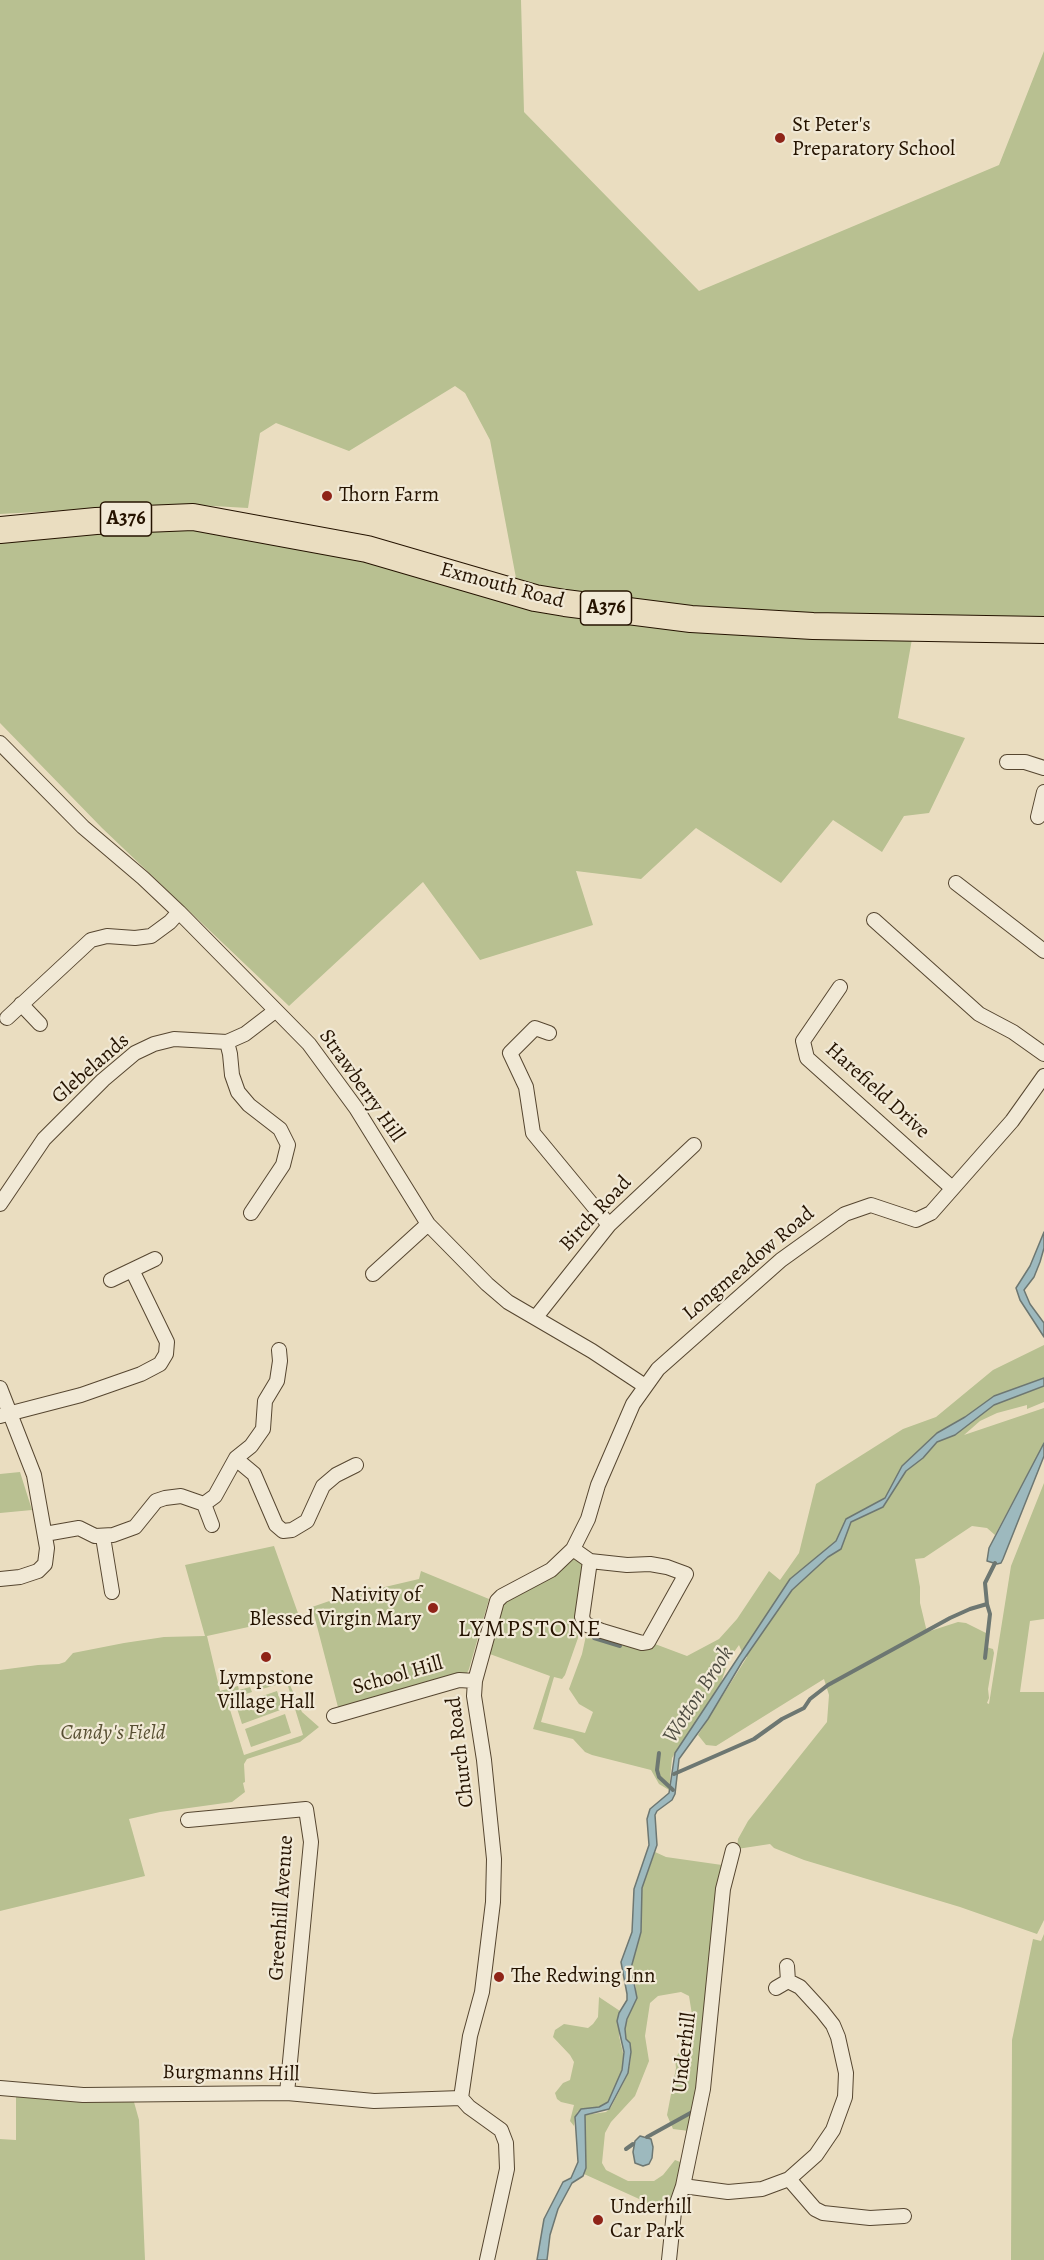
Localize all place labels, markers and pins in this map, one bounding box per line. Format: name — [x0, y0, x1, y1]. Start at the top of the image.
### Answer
place label: St Peter's Preparatory School — [792, 113, 955, 163]
marker: St Peter's Preparatory School — [773, 131, 787, 145]
place label: Thorn Farm — [339, 483, 439, 509]
marker: Thorn Farm — [320, 489, 334, 503]
place label: Nativity of Blessed Virgin Mary — [249, 1583, 421, 1633]
marker: Nativity of Blessed Virgin Mary — [426, 1601, 440, 1615]
marker: Lympstone Village Hall — [259, 1650, 273, 1664]
place label: Lympstone Village Hall — [217, 1666, 315, 1716]
place label: The Redwing Inn — [511, 1964, 656, 1990]
marker: The Redwing Inn — [492, 1970, 506, 1984]
place label: Underhill Car Park — [610, 2195, 692, 2245]
marker: Underhill Car Park — [591, 2213, 605, 2227]

